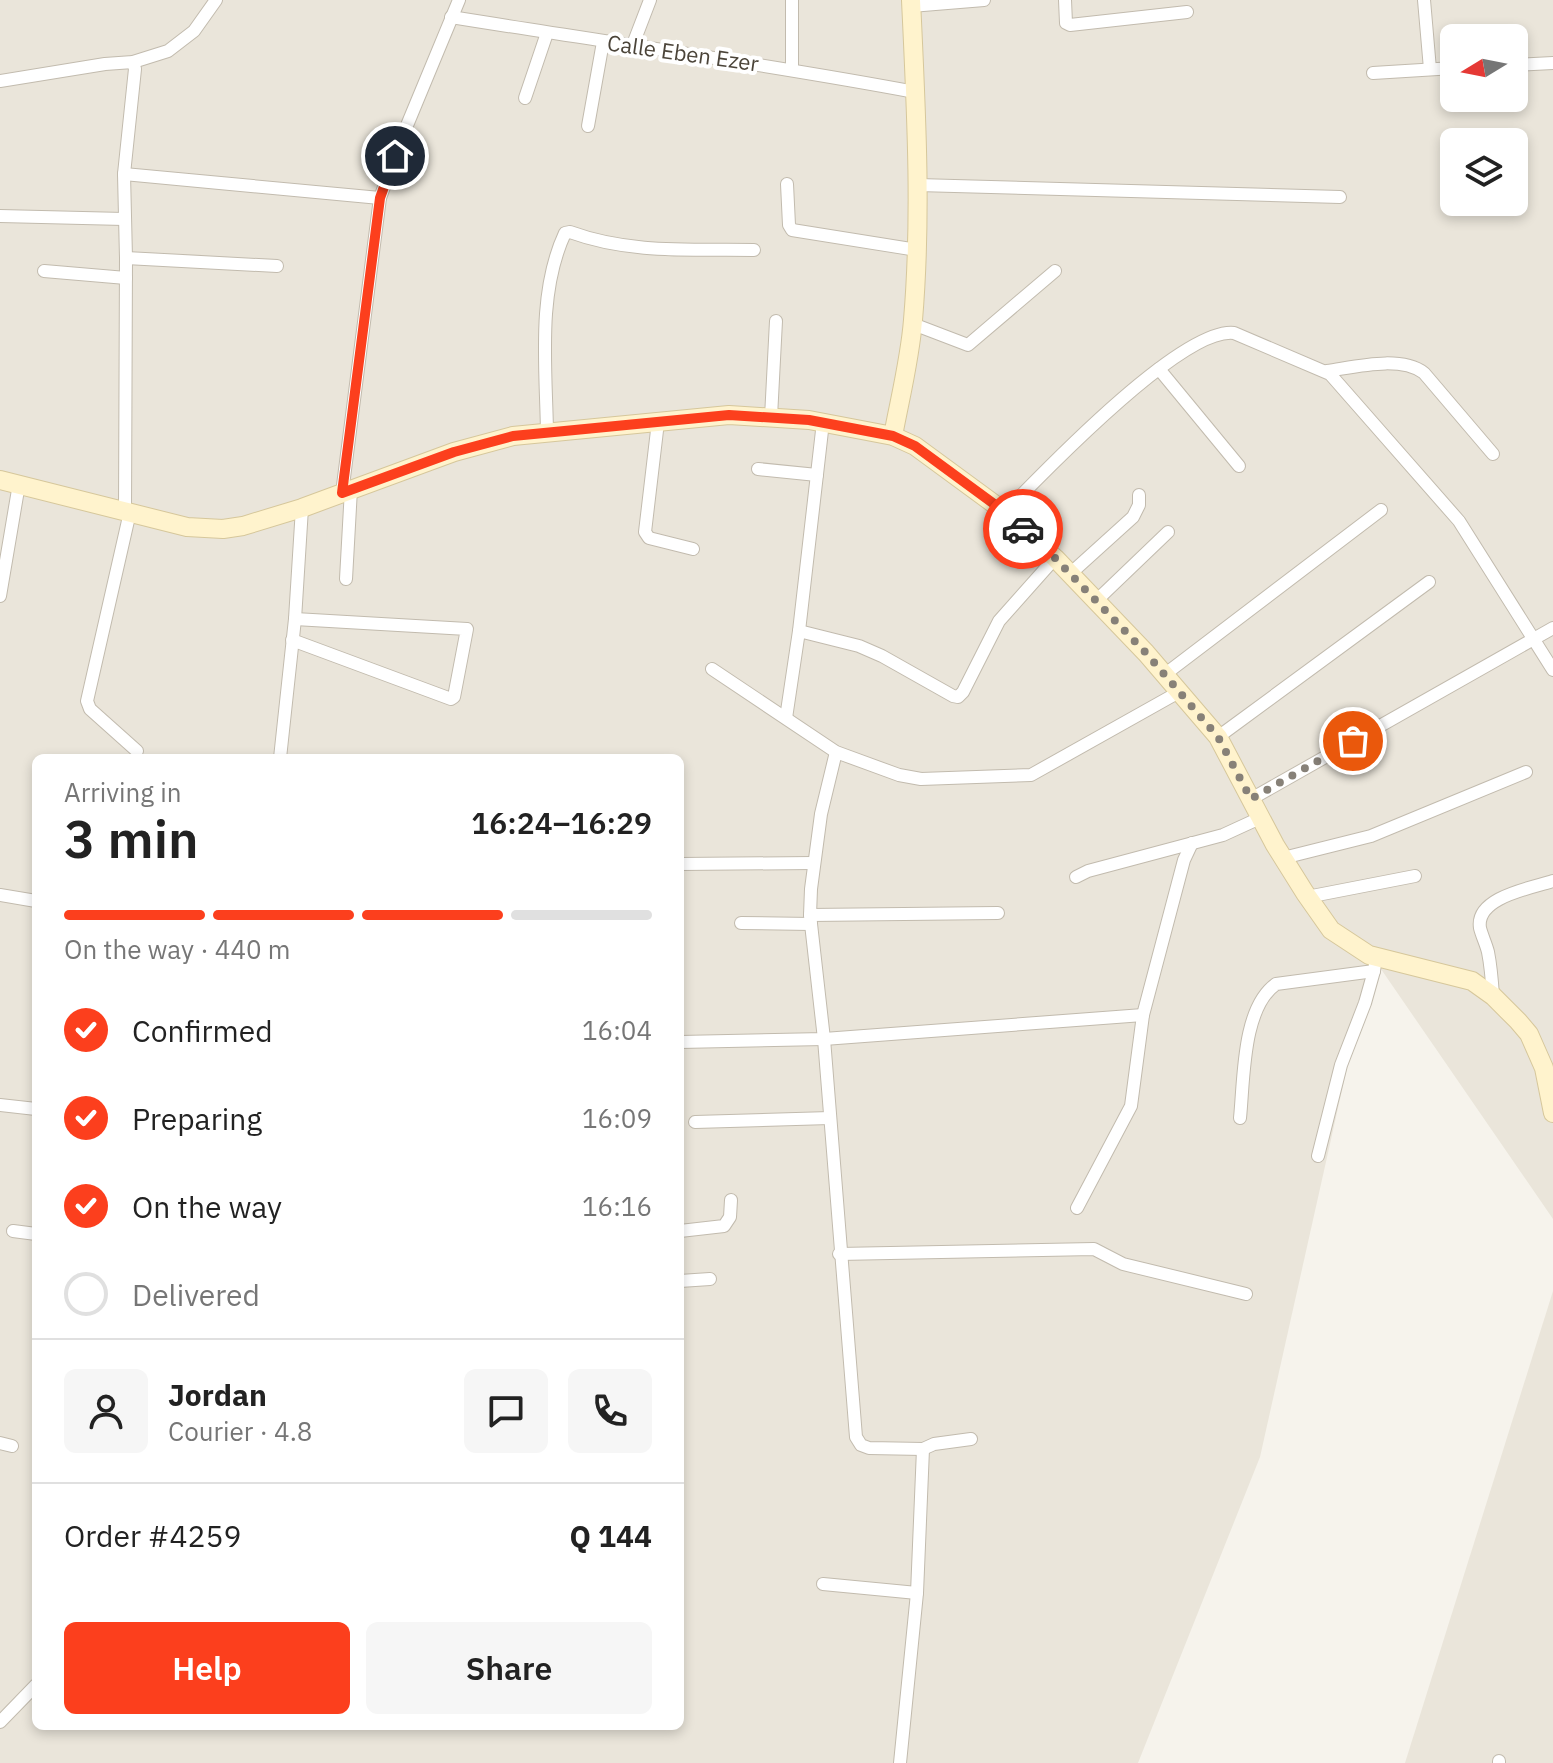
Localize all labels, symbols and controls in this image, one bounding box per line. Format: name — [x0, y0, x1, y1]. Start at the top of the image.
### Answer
north arrow — [1440, 24, 1528, 112]
map controls — [1440, 24, 1528, 216]
street label: Calle Eben Ezer — [605, 28, 761, 78]
pin — [361, 122, 429, 190]
button: layers — [1440, 128, 1528, 216]
icon: home — [373, 134, 417, 178]
courier — [983, 489, 1063, 569]
icon: car — [1001, 507, 1045, 551]
pin — [1319, 707, 1387, 775]
icon: bag — [1331, 719, 1375, 763]
text: Arriving in — [64, 775, 181, 809]
text: 16:24–16:29 — [471, 803, 652, 842]
text: 3 min — [64, 805, 199, 872]
text: On the way · 440 m — [64, 932, 290, 966]
icon: check — [64, 1008, 108, 1052]
text: Confirmed — [132, 1011, 273, 1050]
text: 16:04 — [582, 1013, 652, 1047]
icon: check — [64, 1096, 108, 1140]
text: Preparing — [132, 1099, 262, 1138]
text: 16:09 — [582, 1101, 652, 1135]
icon: check — [64, 1184, 108, 1228]
text: On the way — [132, 1187, 282, 1226]
text: 16:16 — [582, 1189, 652, 1223]
text: Delivered — [132, 1275, 260, 1314]
button: person — [64, 1369, 148, 1453]
button: chat — [464, 1369, 548, 1453]
button: phone — [568, 1369, 652, 1453]
text: Jordan — [168, 1375, 267, 1414]
text: Courier · 4.8 — [168, 1414, 312, 1448]
text: Order #4259 — [64, 1516, 241, 1555]
text: Q 144 — [570, 1516, 652, 1555]
button: Help — [64, 1622, 350, 1714]
button: Share — [366, 1622, 652, 1714]

